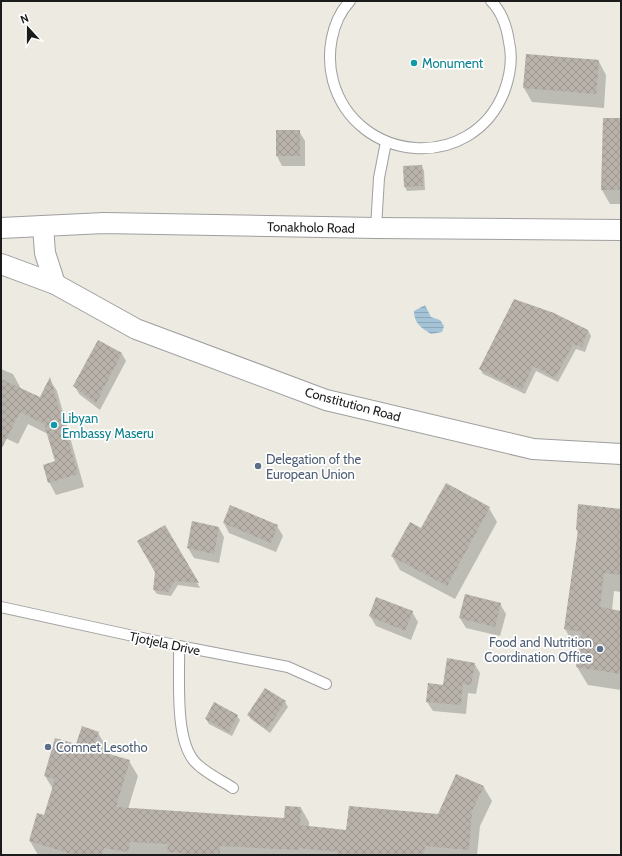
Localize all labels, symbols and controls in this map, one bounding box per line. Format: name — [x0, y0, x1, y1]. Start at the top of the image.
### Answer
north arrow — [8, 8, 48, 48]
text: N — [18, 11, 31, 27]
place label: Monument — [422, 55, 484, 71]
marker: Monument — [409, 58, 419, 68]
street label: Tonakholo Road — [267, 218, 355, 236]
street label: Constitution Road — [303, 384, 403, 424]
place label: Libyan Embassy Maseru — [62, 410, 154, 441]
marker: Libyan Embassy Maseru — [49, 420, 59, 430]
place label: Delegation of the European Union — [266, 451, 361, 482]
marker: Delegation of the European Union — [253, 461, 263, 471]
street label: Tjotjela Drive — [128, 628, 202, 659]
place label: Food and Nutrition Coordination Office — [484, 634, 592, 665]
marker: Food and Nutrition Coordination Office — [595, 644, 605, 654]
place label: Comnet Lesotho — [56, 739, 148, 755]
marker: Comnet Lesotho — [43, 742, 53, 752]

